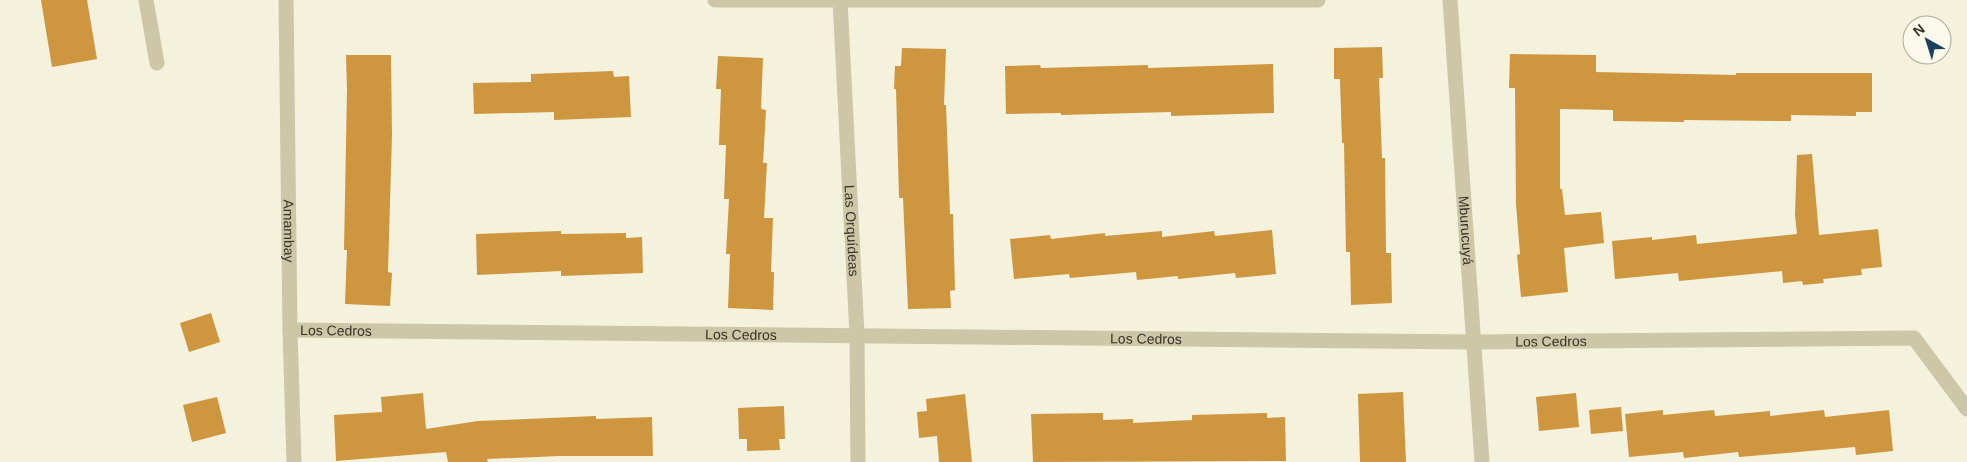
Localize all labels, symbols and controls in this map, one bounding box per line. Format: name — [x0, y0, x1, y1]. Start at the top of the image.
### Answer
north arrow — [1902, 15, 1952, 65]
text: N — [1910, 20, 1928, 39]
street label: Las Orquídeas — [841, 184, 862, 277]
street label: Mburucuyá — [1456, 195, 1476, 266]
street label: Amambay — [280, 199, 297, 263]
street label: Los Cedros — [300, 322, 372, 339]
street label: Los Cedros — [705, 326, 777, 343]
street label: Los Cedros — [1110, 330, 1182, 347]
street label: Los Cedros — [1515, 333, 1587, 350]

